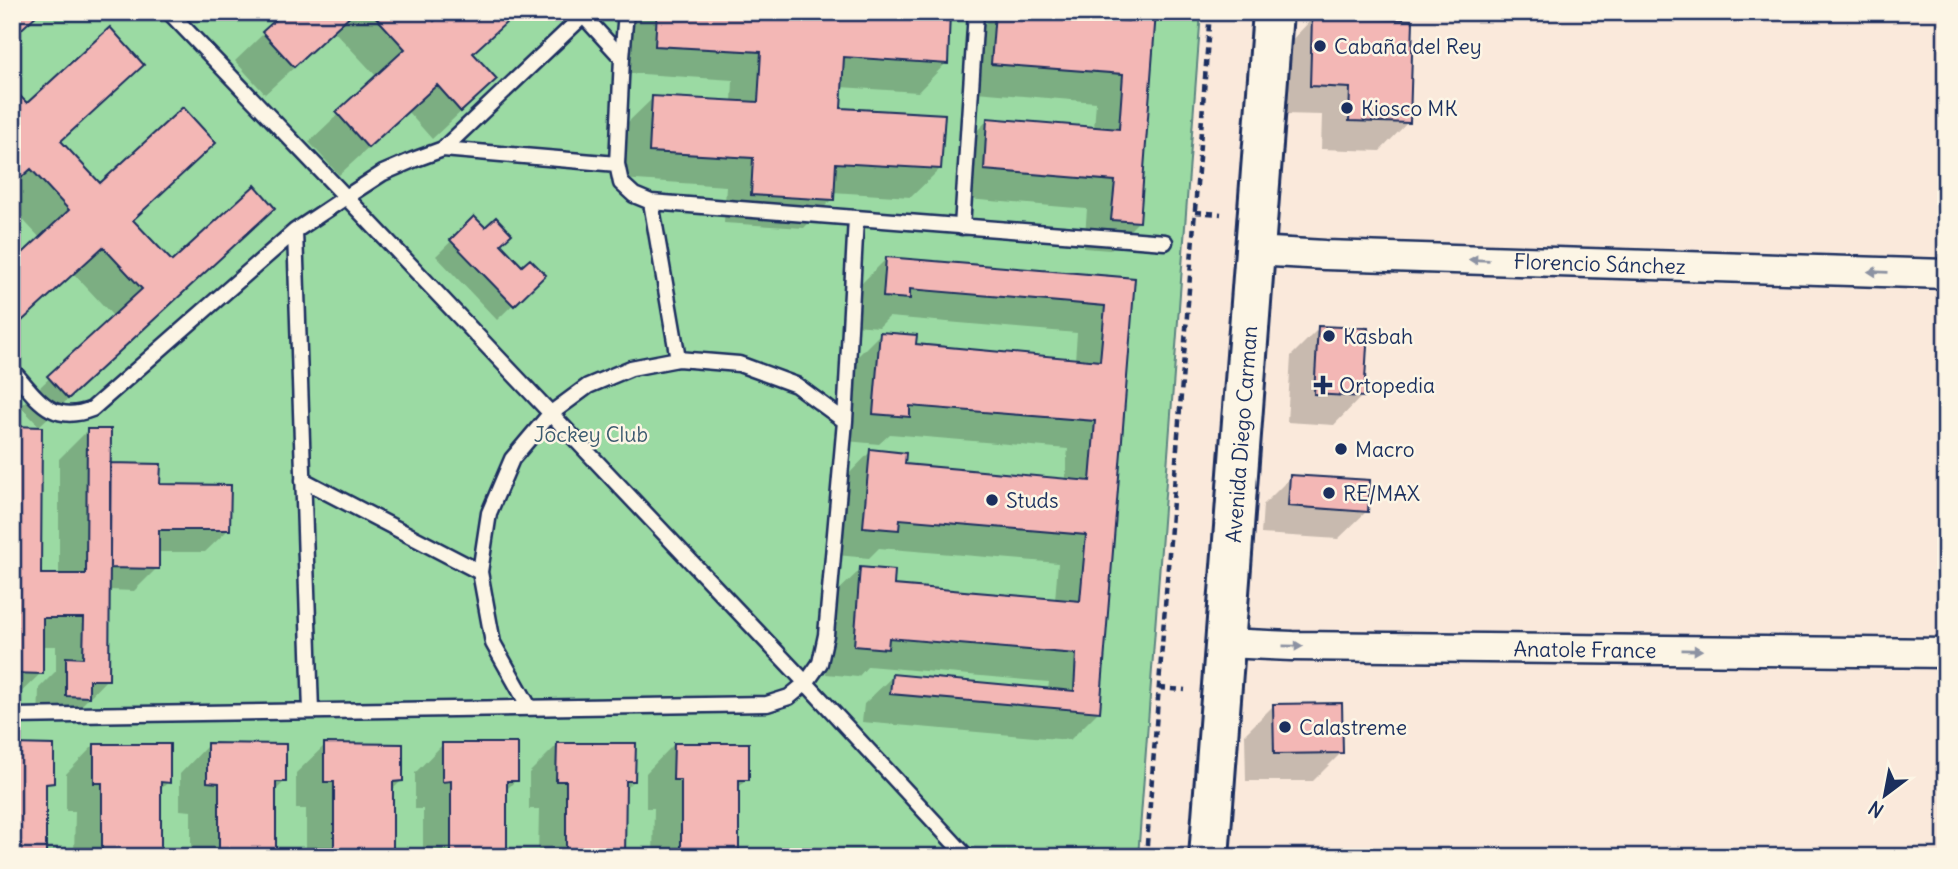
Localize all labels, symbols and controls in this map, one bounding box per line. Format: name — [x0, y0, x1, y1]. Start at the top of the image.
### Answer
place label: Cabaña del Rey — [1334, 33, 1482, 60]
marker: Cabaña del Rey — [1312, 38, 1328, 54]
place label: Kiosco MK — [1361, 95, 1457, 122]
marker: Kiosco MK — [1339, 100, 1355, 116]
street label: Florencio Sánchez — [1513, 247, 1686, 280]
one-way arrow — [1467, 254, 1489, 266]
one-way arrow — [1866, 266, 1888, 277]
place label: Kasbah — [1343, 323, 1413, 350]
street label: Avenida Diego Carman — [1219, 325, 1263, 544]
marker: Kasbah — [1321, 328, 1337, 344]
place label: Ortopedia — [1339, 372, 1435, 399]
marker: Ortopedia — [1313, 375, 1333, 395]
park label: Jockey Club — [534, 421, 648, 448]
place label: Macro — [1355, 436, 1415, 463]
marker: Macro — [1333, 441, 1349, 457]
place label: RE/MAX — [1343, 480, 1420, 507]
marker: RE/MAX — [1321, 485, 1337, 501]
place label: Studs — [1006, 487, 1058, 514]
marker: Studs — [984, 492, 1000, 508]
street label: Anatole France — [1513, 635, 1656, 663]
one-way arrow — [1282, 640, 1304, 652]
one-way arrow — [1681, 644, 1703, 656]
place label: Calastreme — [1299, 714, 1407, 741]
marker: Calastreme — [1277, 719, 1293, 735]
north arrow — [1850, 760, 1920, 830]
text: N — [1864, 796, 1888, 823]

